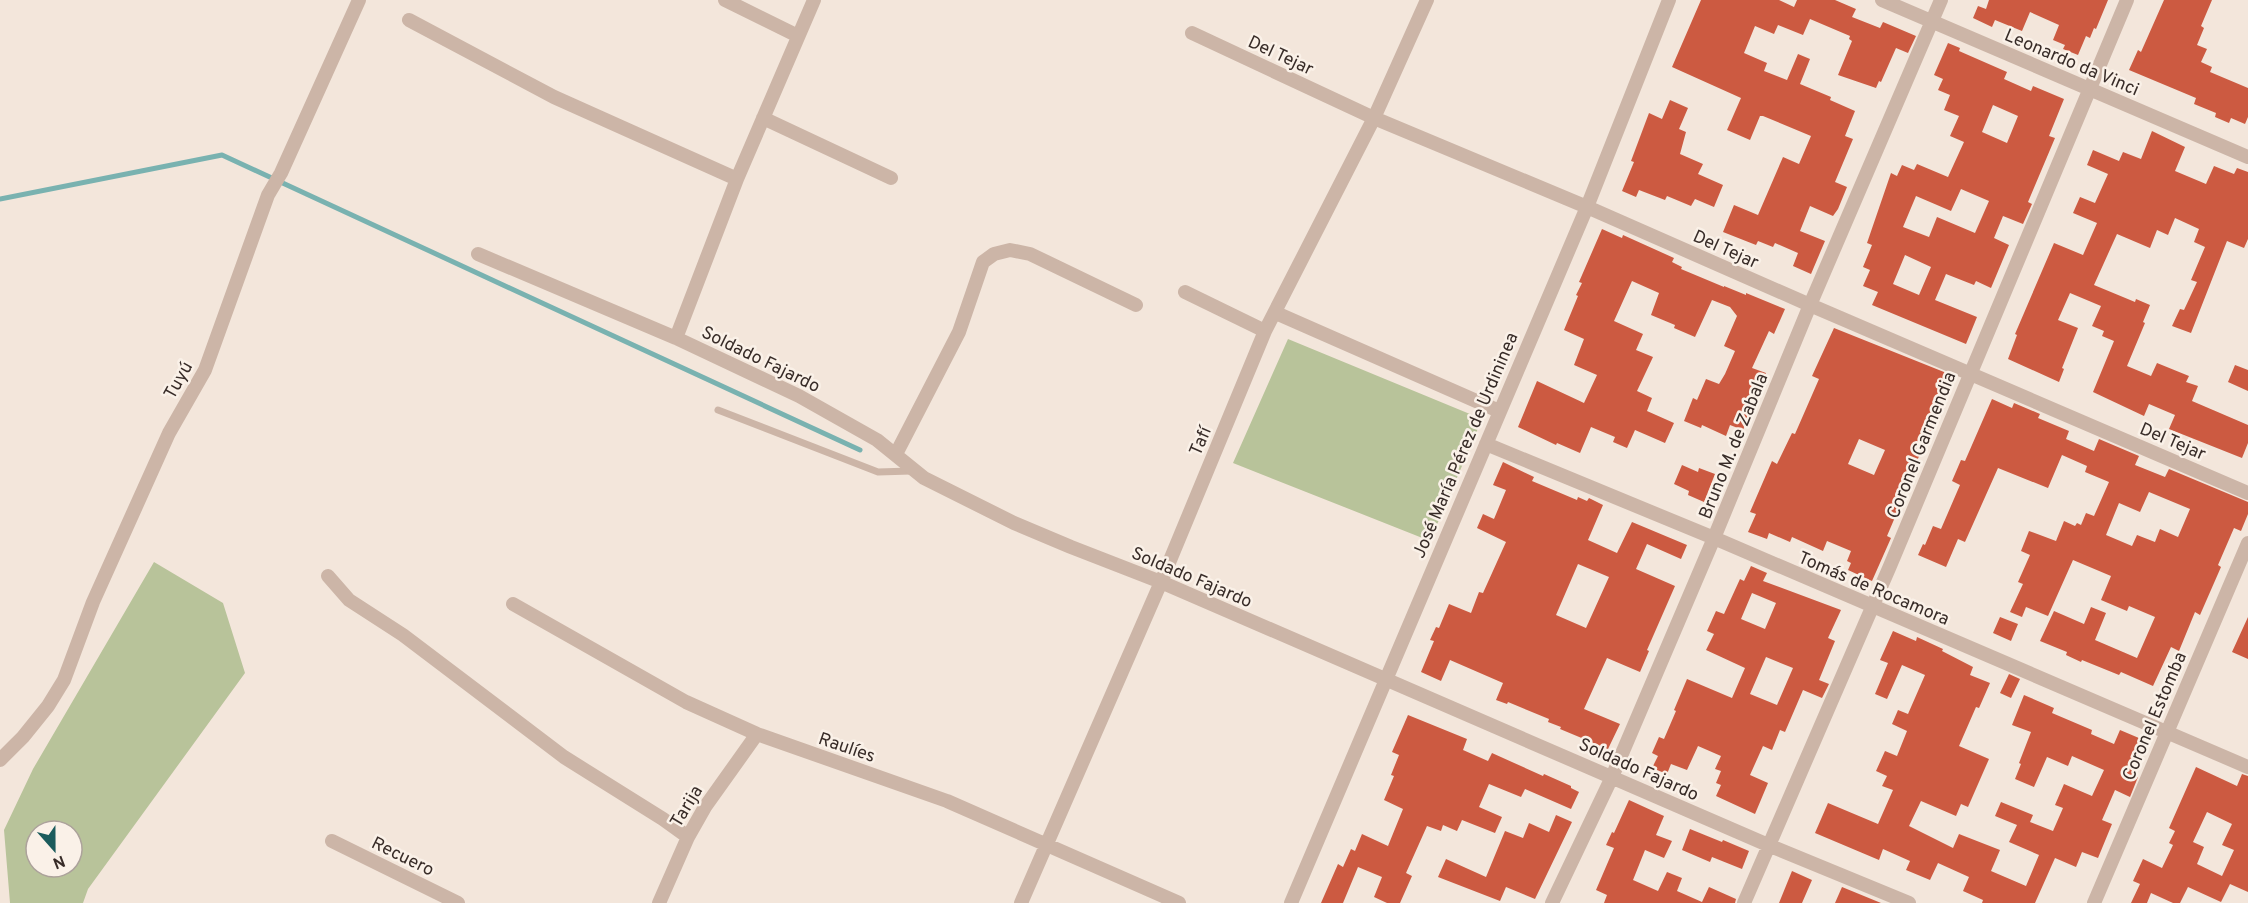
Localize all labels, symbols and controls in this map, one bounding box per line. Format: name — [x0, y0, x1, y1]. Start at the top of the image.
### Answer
street label: Leonardo da Vinci — [2001, 25, 2142, 102]
street label: Del Tejar — [1244, 31, 1317, 82]
street label: Del Tejar — [1689, 226, 1762, 275]
street label: Soldado Fajardo — [697, 322, 823, 399]
street label: José María Pérez de Urdininea — [1408, 329, 1524, 562]
street label: Tuyú — [160, 358, 199, 404]
street label: Coronel Garmendia — [1882, 369, 1962, 522]
street label: Bruno M. de Zabala — [1695, 370, 1774, 523]
street label: Del Tejar — [2136, 418, 2209, 467]
street label: Tafí — [1185, 422, 1218, 460]
street label: Soldado Fajardo — [1127, 543, 1255, 614]
street label: Tomás de Rocamora — [1794, 547, 1953, 632]
street label: Coronel Estomba — [2118, 649, 2193, 784]
street label: Raulíes — [815, 728, 878, 769]
street label: Soldado Fajardo — [1575, 734, 1702, 807]
street label: Tarija — [666, 782, 709, 832]
north arrow — [24, 819, 84, 879]
street label: Recuero — [367, 832, 437, 882]
text: N — [50, 850, 68, 873]

